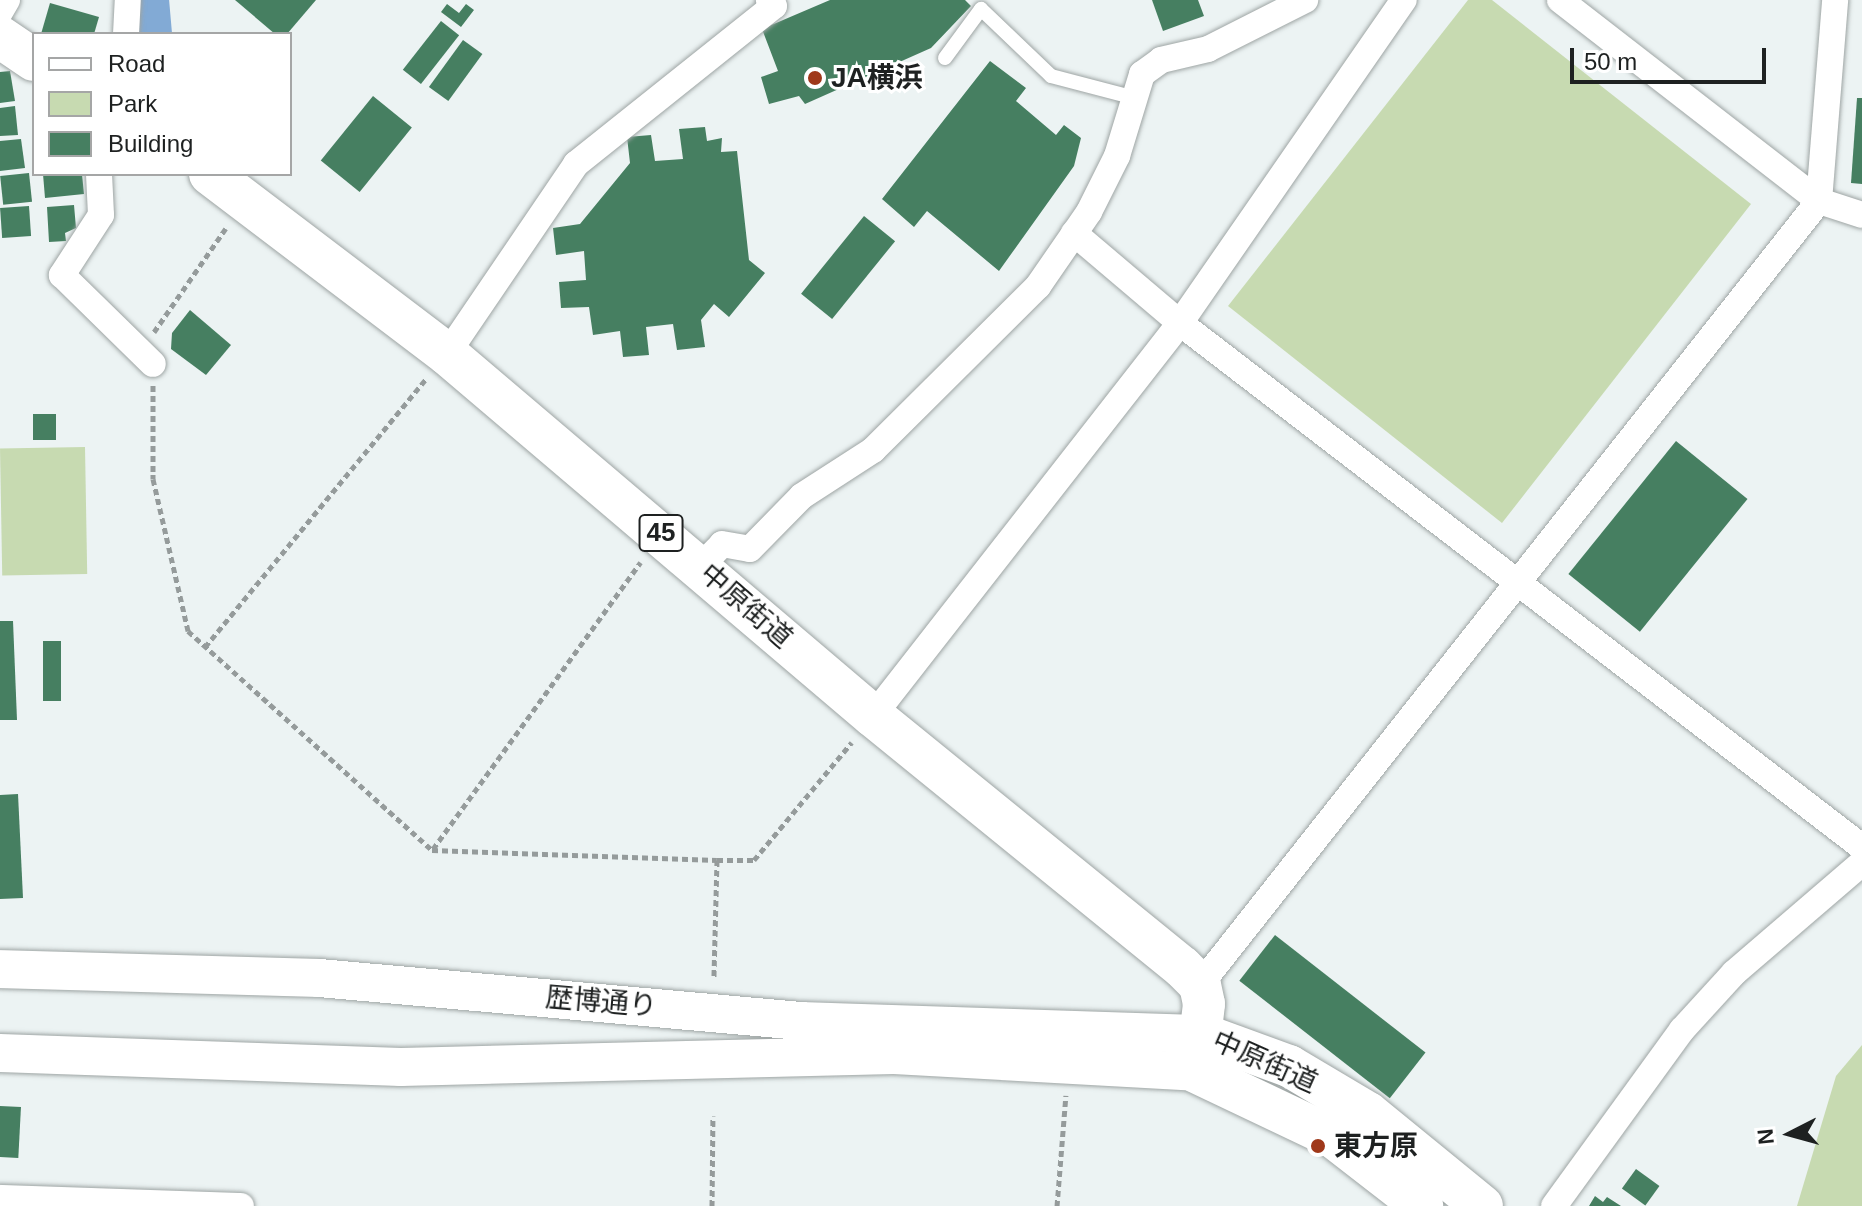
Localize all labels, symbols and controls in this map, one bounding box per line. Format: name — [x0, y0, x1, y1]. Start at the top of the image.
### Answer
legend — [32, 32, 292, 176]
scale bar — [1574, 32, 1770, 82]
text: 50 m — [1584, 48, 1637, 75]
text: Road — [108, 50, 165, 77]
place label: JA横浜 — [831, 61, 923, 95]
marker: JA横浜 — [806, 69, 824, 87]
text: Park — [108, 90, 157, 117]
text: Building — [108, 130, 193, 157]
road number: 45 — [637, 511, 685, 555]
street label: 中原街道 — [693, 557, 799, 655]
street label: 歴博通り — [544, 980, 658, 1024]
street label: 中原街道 — [1207, 1024, 1323, 1100]
north arrow — [1750, 1094, 1830, 1174]
text: N — [1752, 1127, 1779, 1146]
place label: 東方原 — [1334, 1129, 1418, 1163]
marker: 東方原 — [1309, 1137, 1327, 1155]

